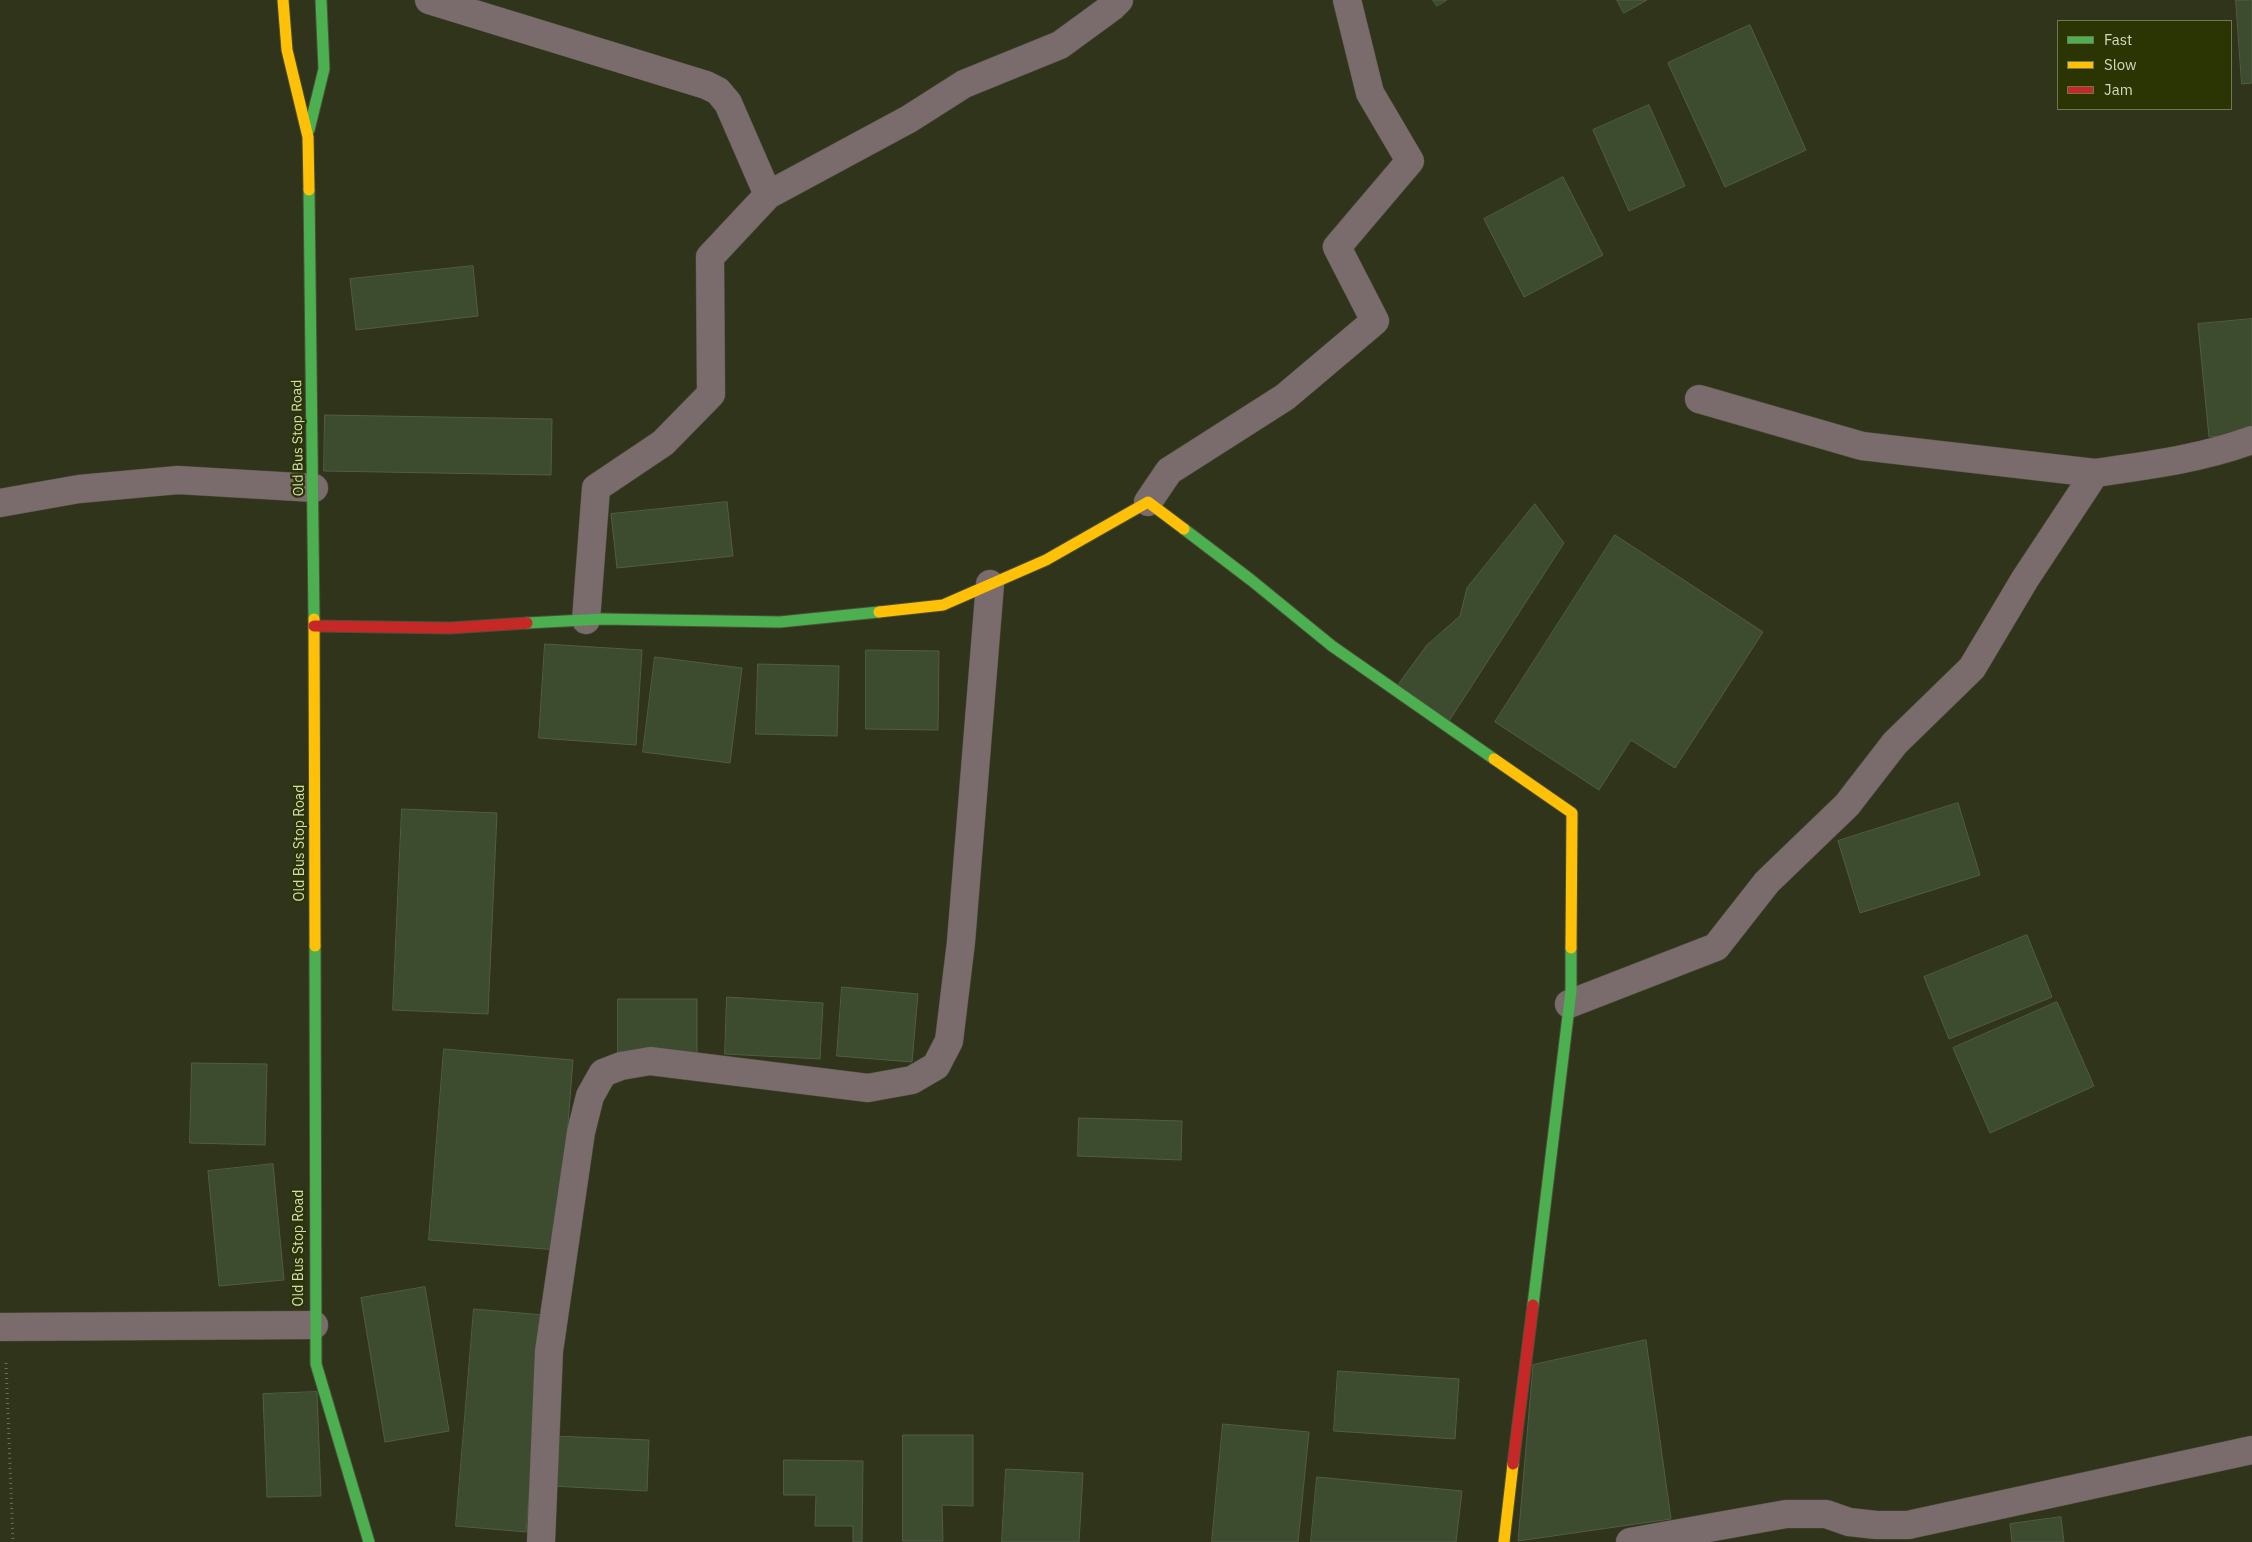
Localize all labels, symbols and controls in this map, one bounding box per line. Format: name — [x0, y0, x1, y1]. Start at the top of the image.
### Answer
legend — [2057, 20, 2232, 110]
text: Fast — [2104, 30, 2132, 49]
text: Slow — [2104, 55, 2137, 74]
text: Jam — [2104, 80, 2133, 99]
street label: Old Bus Stop Road — [289, 379, 307, 497]
street label: Old Bus Stop Road — [292, 785, 308, 901]
street label: Old Bus Stop Road — [291, 1190, 307, 1306]

